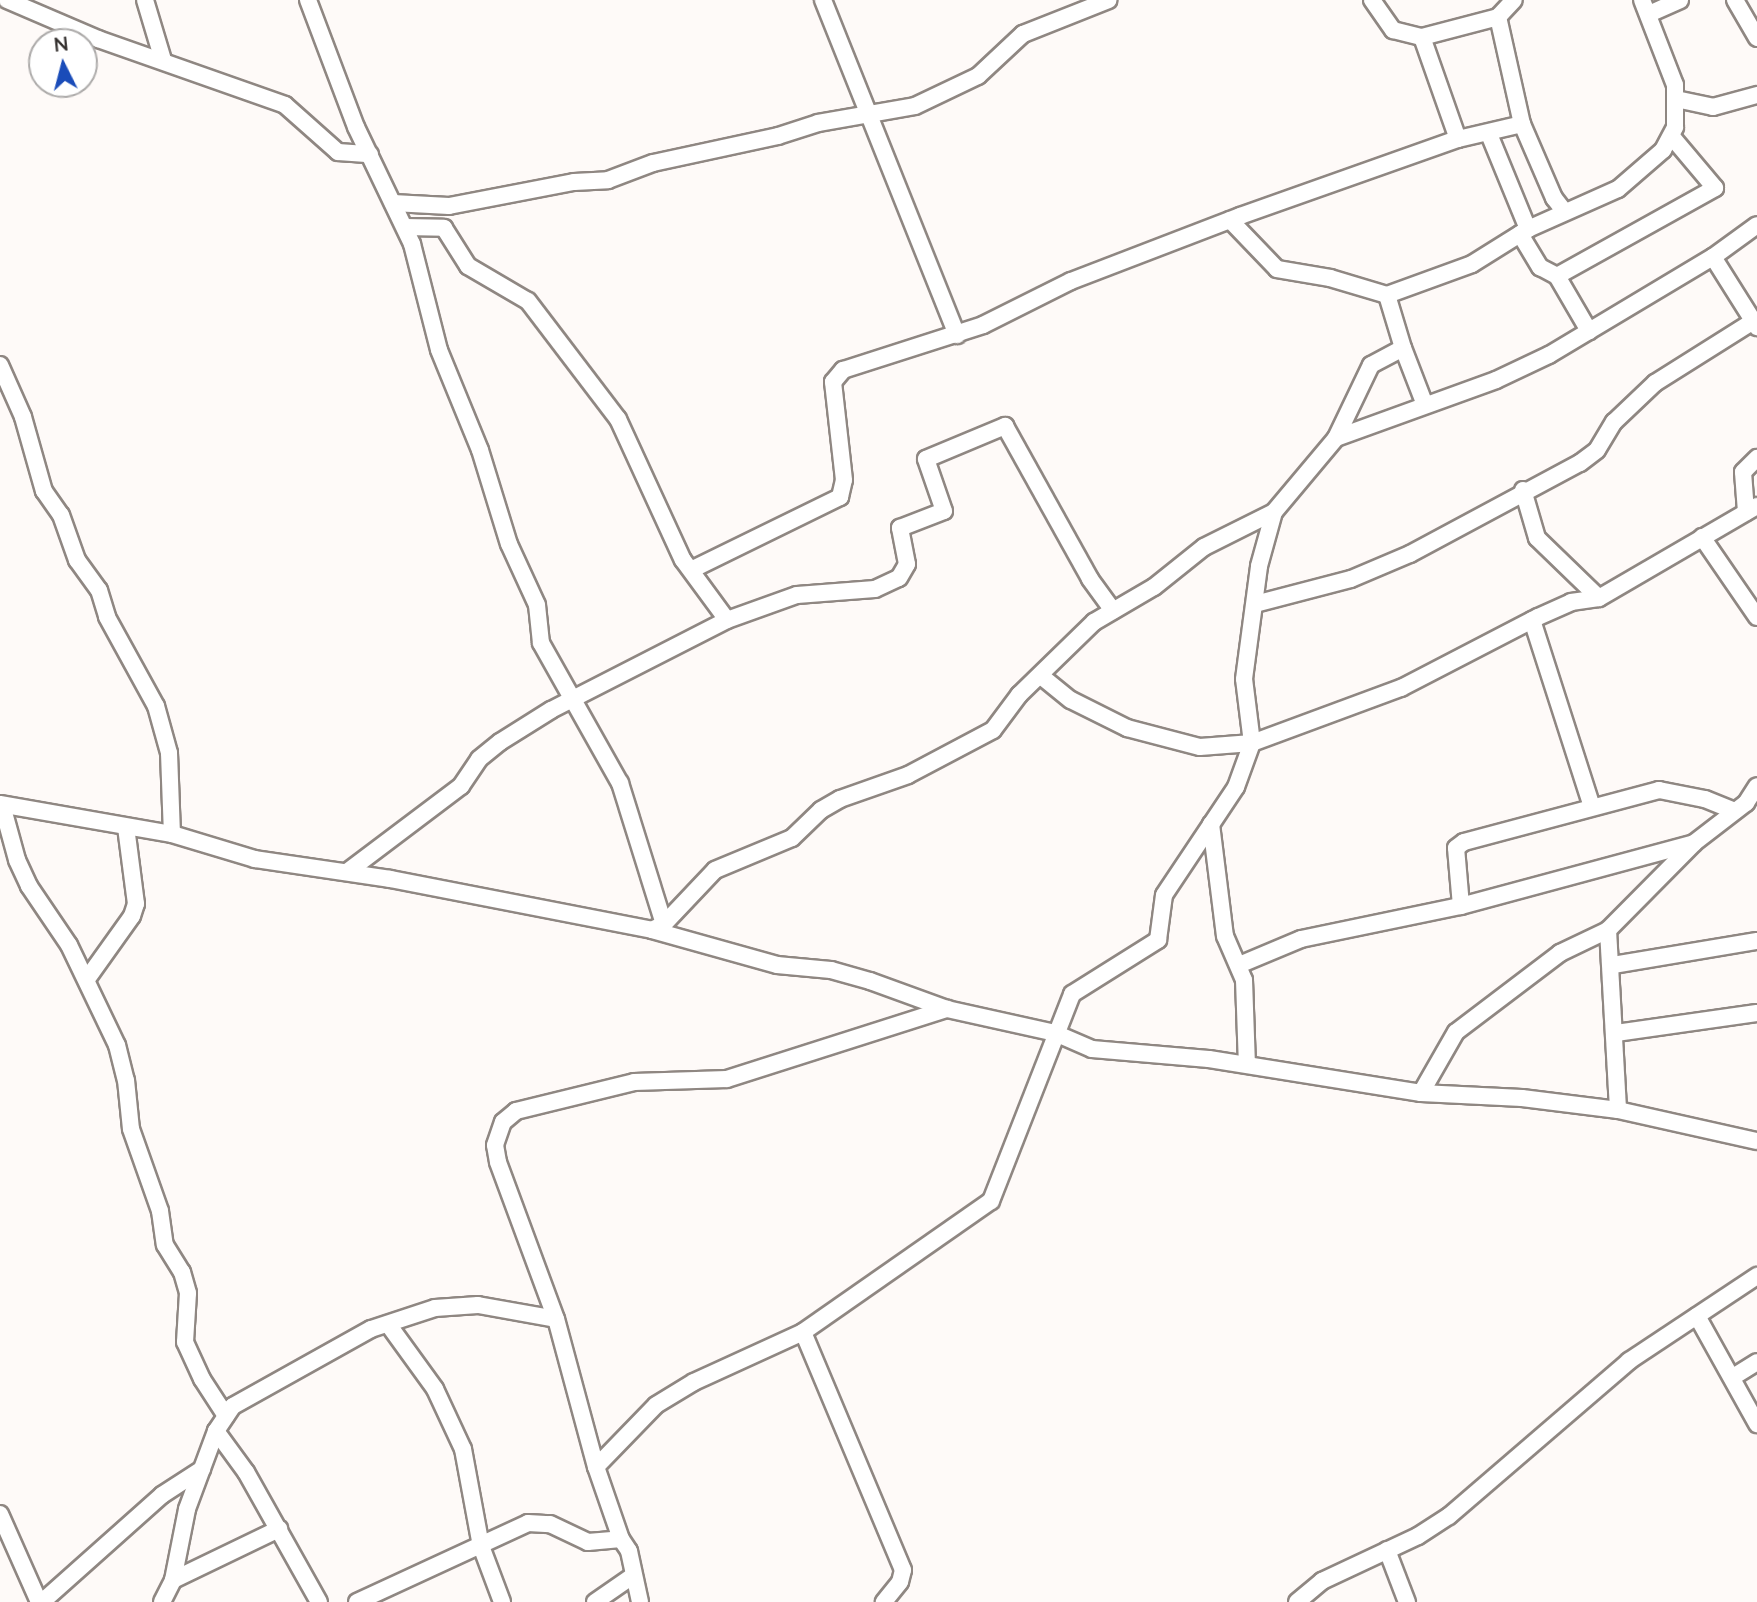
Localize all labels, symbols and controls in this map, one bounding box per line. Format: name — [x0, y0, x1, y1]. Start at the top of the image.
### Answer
north arrow — [28, 28, 98, 98]
text: N — [52, 31, 69, 56]

